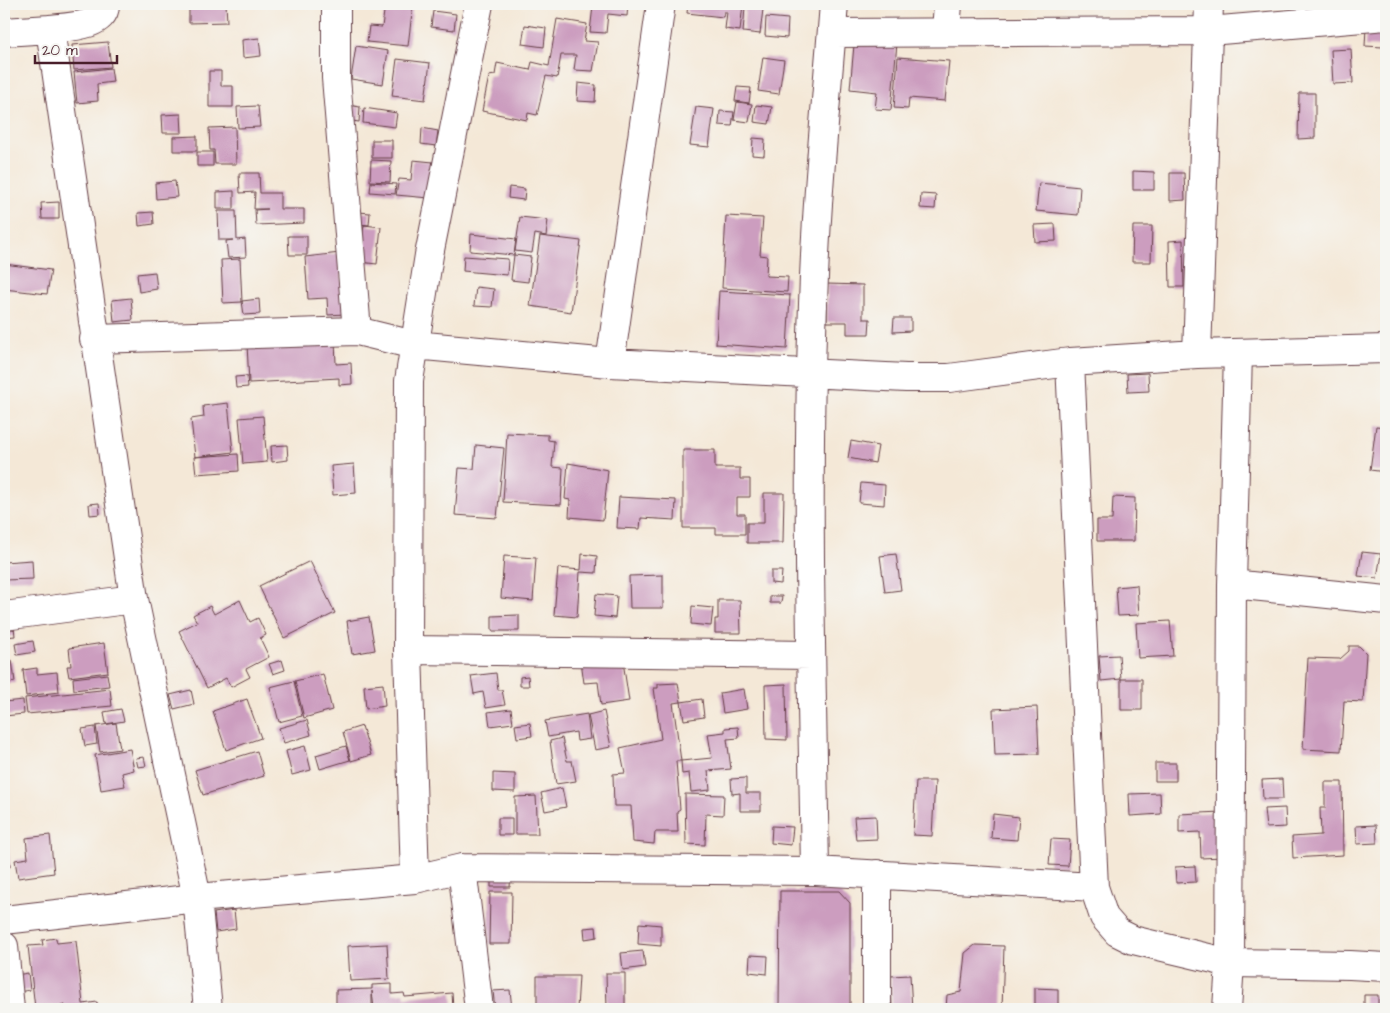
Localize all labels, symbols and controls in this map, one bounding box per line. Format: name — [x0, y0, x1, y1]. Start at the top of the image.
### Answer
scale bar — [35, 32, 118, 64]
text: 20 m — [42, 40, 78, 61]

